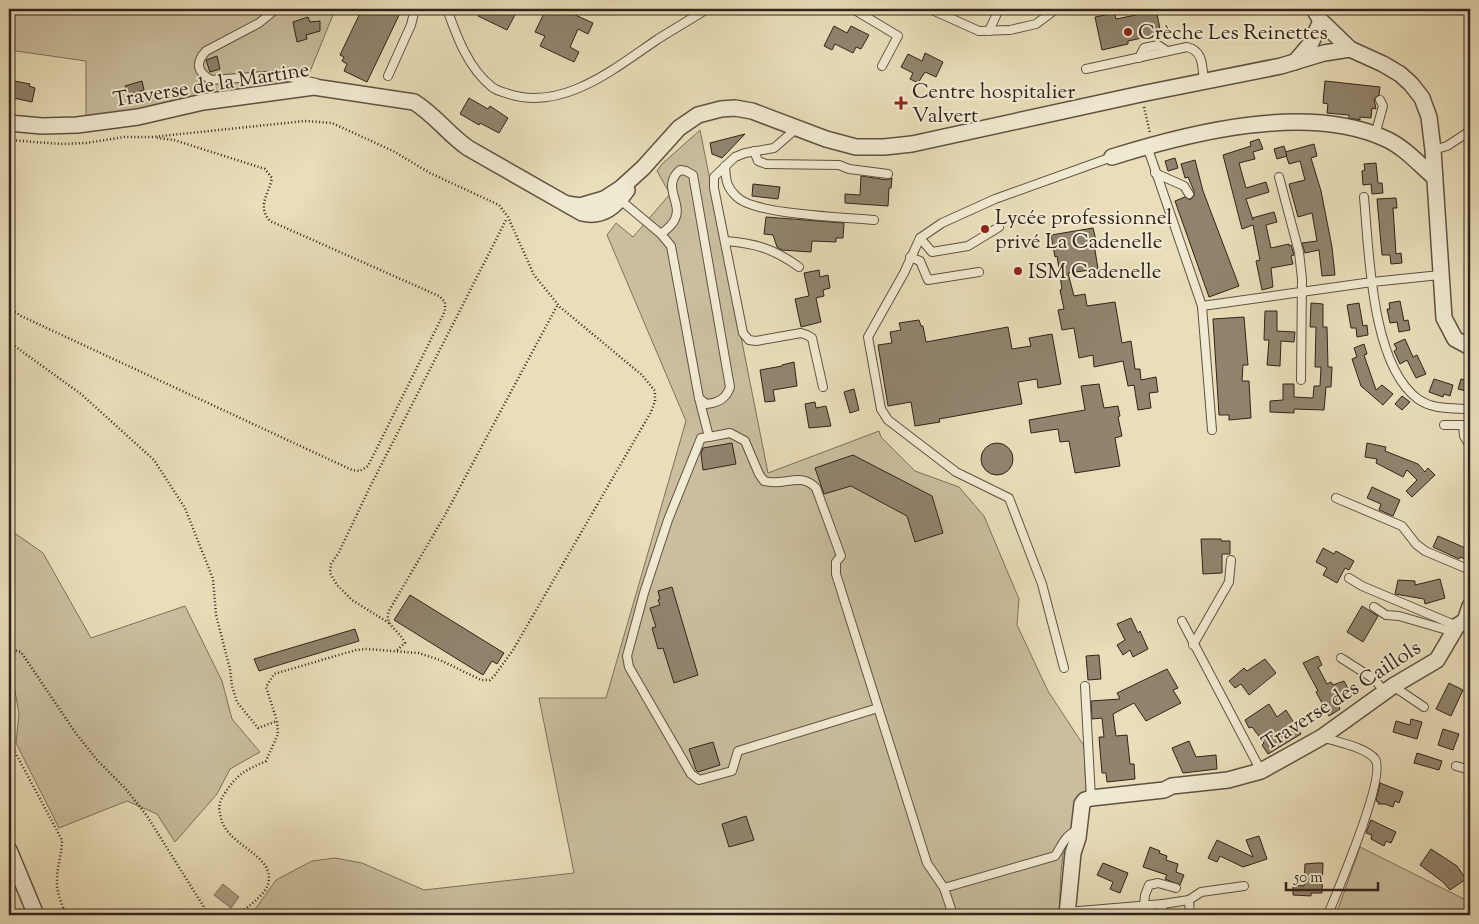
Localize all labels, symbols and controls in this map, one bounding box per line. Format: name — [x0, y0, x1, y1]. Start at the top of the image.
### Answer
place label: Crèche Les Reinettes — [1138, 19, 1328, 49]
marker: Crèche Les Reinettes — [1122, 26, 1134, 38]
street label: Traverse de la Martine — [111, 56, 312, 116]
place label: Centre hospitalier Valvert — [912, 78, 1075, 132]
marker: Centre hospitalier Valvert — [894, 96, 908, 110]
place label: Lycée professionnel privé La Cadenelle — [995, 204, 1172, 258]
marker: Lycée professionnel privé La Cadenelle — [979, 223, 991, 235]
place label: ISM Cadenelle — [1028, 258, 1162, 288]
marker: ISM Cadenelle — [1012, 265, 1024, 277]
street label: Traverse des Caillols — [1257, 634, 1427, 759]
scale bar — [1286, 859, 1379, 891]
text: 50 m — [1293, 868, 1323, 889]

